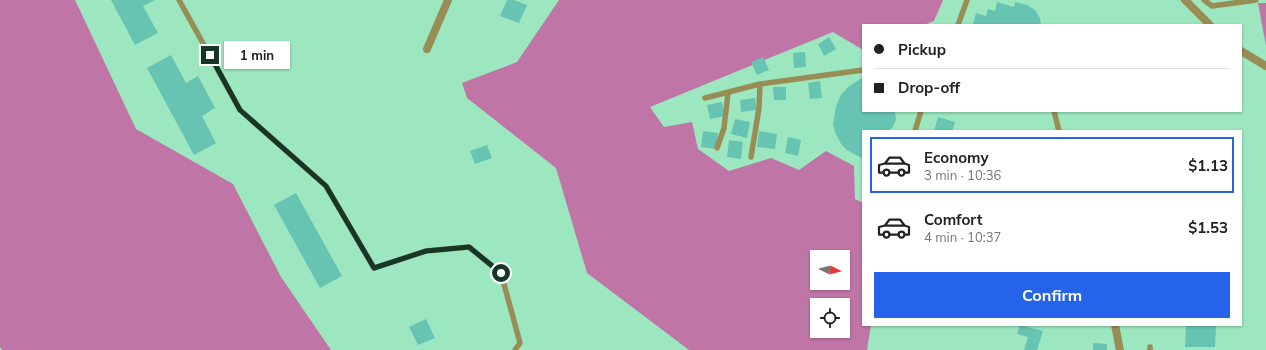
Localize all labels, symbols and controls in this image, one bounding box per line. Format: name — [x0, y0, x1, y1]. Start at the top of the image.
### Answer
text: Pickup — [898, 40, 946, 59]
callout: 1 min — [224, 41, 290, 69]
route end — [201, 46, 219, 64]
text: 1 min — [240, 47, 274, 63]
text: Drop-off — [898, 78, 960, 97]
icon: car — [876, 147, 912, 183]
text: Economy — [924, 148, 989, 167]
text: $1.13 — [1188, 156, 1228, 175]
text: 3 min · 10:36 — [924, 167, 1001, 183]
icon: car — [876, 209, 912, 245]
text: Comfort — [924, 210, 982, 229]
text: $1.53 — [1188, 218, 1228, 237]
text: 4 min · 10:37 — [924, 229, 1001, 245]
north arrow — [810, 250, 850, 290]
map controls — [810, 250, 850, 338]
route start — [492, 264, 510, 282]
button: Confirm — [874, 272, 1230, 318]
button: locate — [810, 298, 850, 338]

